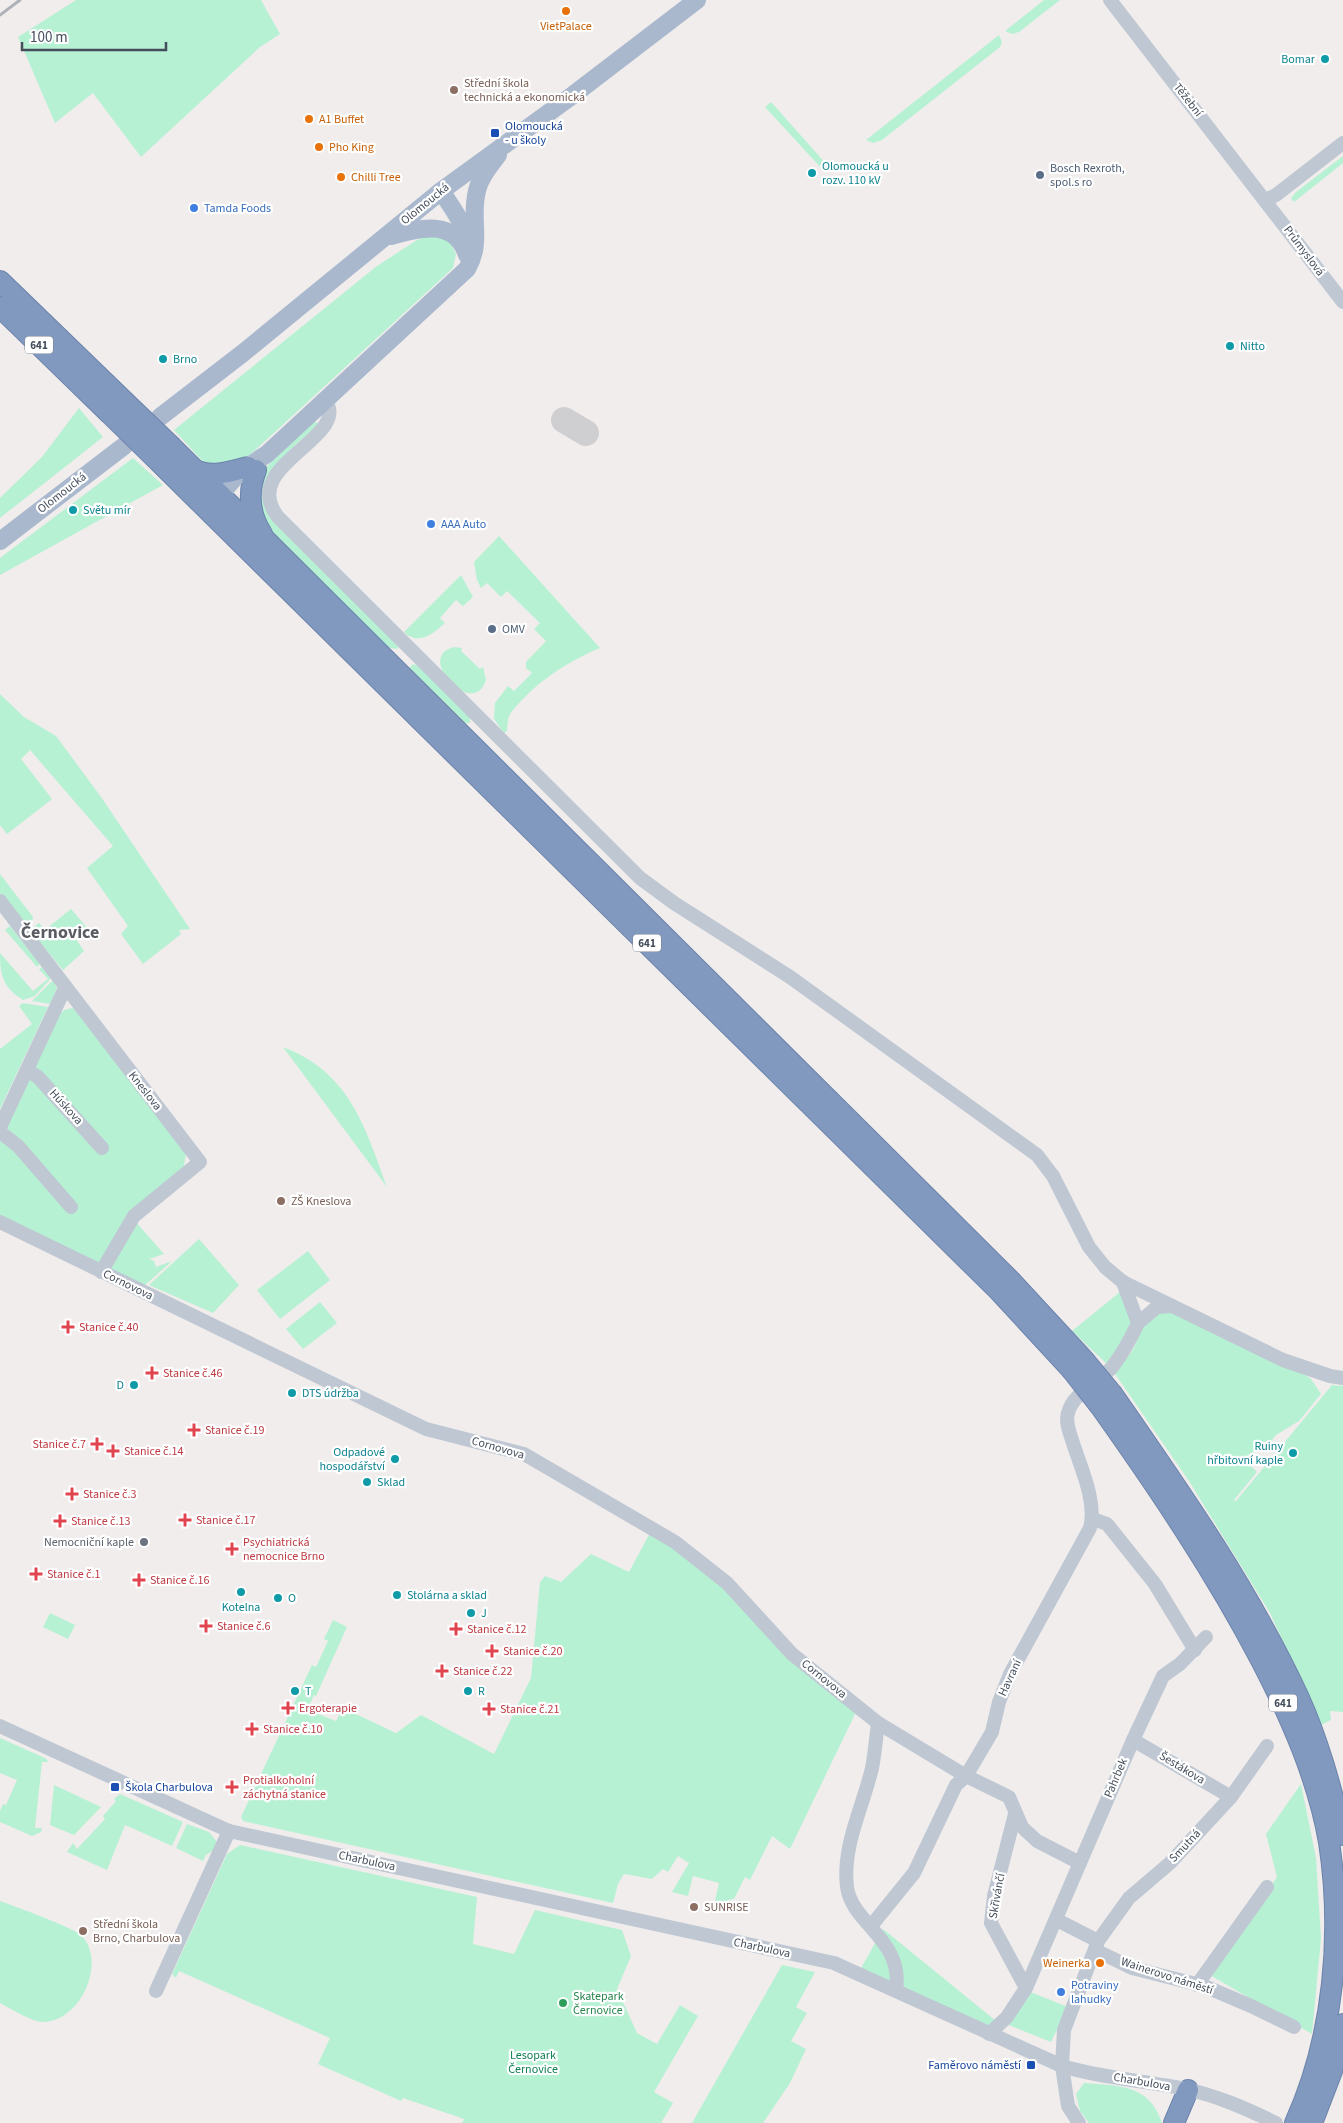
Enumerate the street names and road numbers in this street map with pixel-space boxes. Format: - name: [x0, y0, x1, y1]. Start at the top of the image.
- street label: Těžební: [1169, 80, 1207, 121]
- street label: Olomoucká: [397, 179, 453, 229]
- street label: Průmyslová: [1279, 222, 1329, 280]
- road number: 641: [25, 336, 53, 354]
- street label: Olomoucká: [34, 468, 90, 518]
- road number: 641: [633, 934, 661, 951]
- street label: Kneslova: [124, 1068, 166, 1114]
- street label: Húskova: [45, 1085, 87, 1129]
- street label: Cornovova: [100, 1266, 156, 1304]
- street label: Cornovova: [470, 1432, 526, 1464]
- street label: Cornovova: [798, 1655, 850, 1703]
- street label: Havraní: [994, 1656, 1026, 1699]
- road number: 641: [1269, 1695, 1297, 1712]
- street label: Šestákova: [1156, 1748, 1208, 1788]
- street label: Pahrbek: [1100, 1756, 1132, 1800]
- street label: Smutná: [1165, 1826, 1205, 1866]
- street label: Charbulova: [337, 1847, 397, 1875]
- street label: Skřivánčí: [985, 1871, 1010, 1920]
- street label: Charbulova: [732, 1934, 792, 1962]
- street label: Wainerovo náměstí: [1119, 1953, 1216, 1999]
- street label: Charbulova: [1112, 2069, 1172, 2095]

